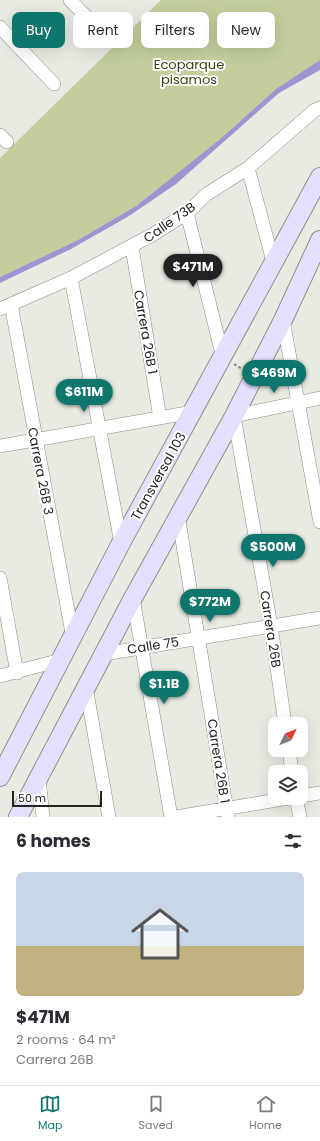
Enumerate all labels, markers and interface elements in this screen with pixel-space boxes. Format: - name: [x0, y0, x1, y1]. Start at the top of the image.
- chip: Buy: [12, 12, 65, 48]
- chip: Rent: [73, 12, 133, 48]
- chip: Filters: [141, 12, 209, 48]
- chip: New: [217, 12, 275, 48]
- park label: Ecoparque pisamos: [154, 55, 224, 89]
- street label: Calle 73B: [139, 198, 199, 247]
- pin: $471M: [165, 254, 221, 288]
- text: $471M: [172, 257, 214, 276]
- street label: Carrera 26B 1: [129, 289, 162, 376]
- pin: $469M: [246, 360, 302, 394]
- text: $469M: [251, 363, 297, 382]
- pin: $611M: [56, 379, 112, 413]
- text: $611M: [65, 382, 103, 401]
- street label: Carrera 26B 3: [23, 426, 58, 516]
- street label: Transversal 103: [126, 429, 191, 524]
- pin: $500M: [245, 534, 301, 568]
- text: $500M: [250, 537, 296, 556]
- pin: $772M: [182, 589, 238, 623]
- street label: Carrera 26B: [255, 589, 286, 669]
- text: $772M: [189, 592, 231, 611]
- street label: Calle 75: [126, 632, 180, 659]
- pin: $1.1B: [136, 671, 192, 705]
- text: $1.1B: [149, 674, 179, 693]
- north arrow: [268, 717, 308, 757]
- map controls: [268, 717, 308, 805]
- street label: Carrera 26B 1: [202, 718, 235, 805]
- button: layers: [268, 765, 308, 805]
- scale bar: [12, 789, 102, 808]
- text: 50 m: [18, 790, 46, 806]
- text: 6 homes: [16, 829, 91, 853]
- icon: filters: [282, 830, 304, 852]
- icon: home: [124, 898, 196, 970]
- text: $471M: [16, 1005, 70, 1029]
- text: 2 rooms · 64 m²: [16, 1030, 116, 1049]
- text: Carrera 26B: [16, 1050, 93, 1069]
- tab: Map: [38, 1093, 62, 1134]
- tab: Saved: [139, 1093, 173, 1134]
- tab: Home: [249, 1093, 282, 1134]

